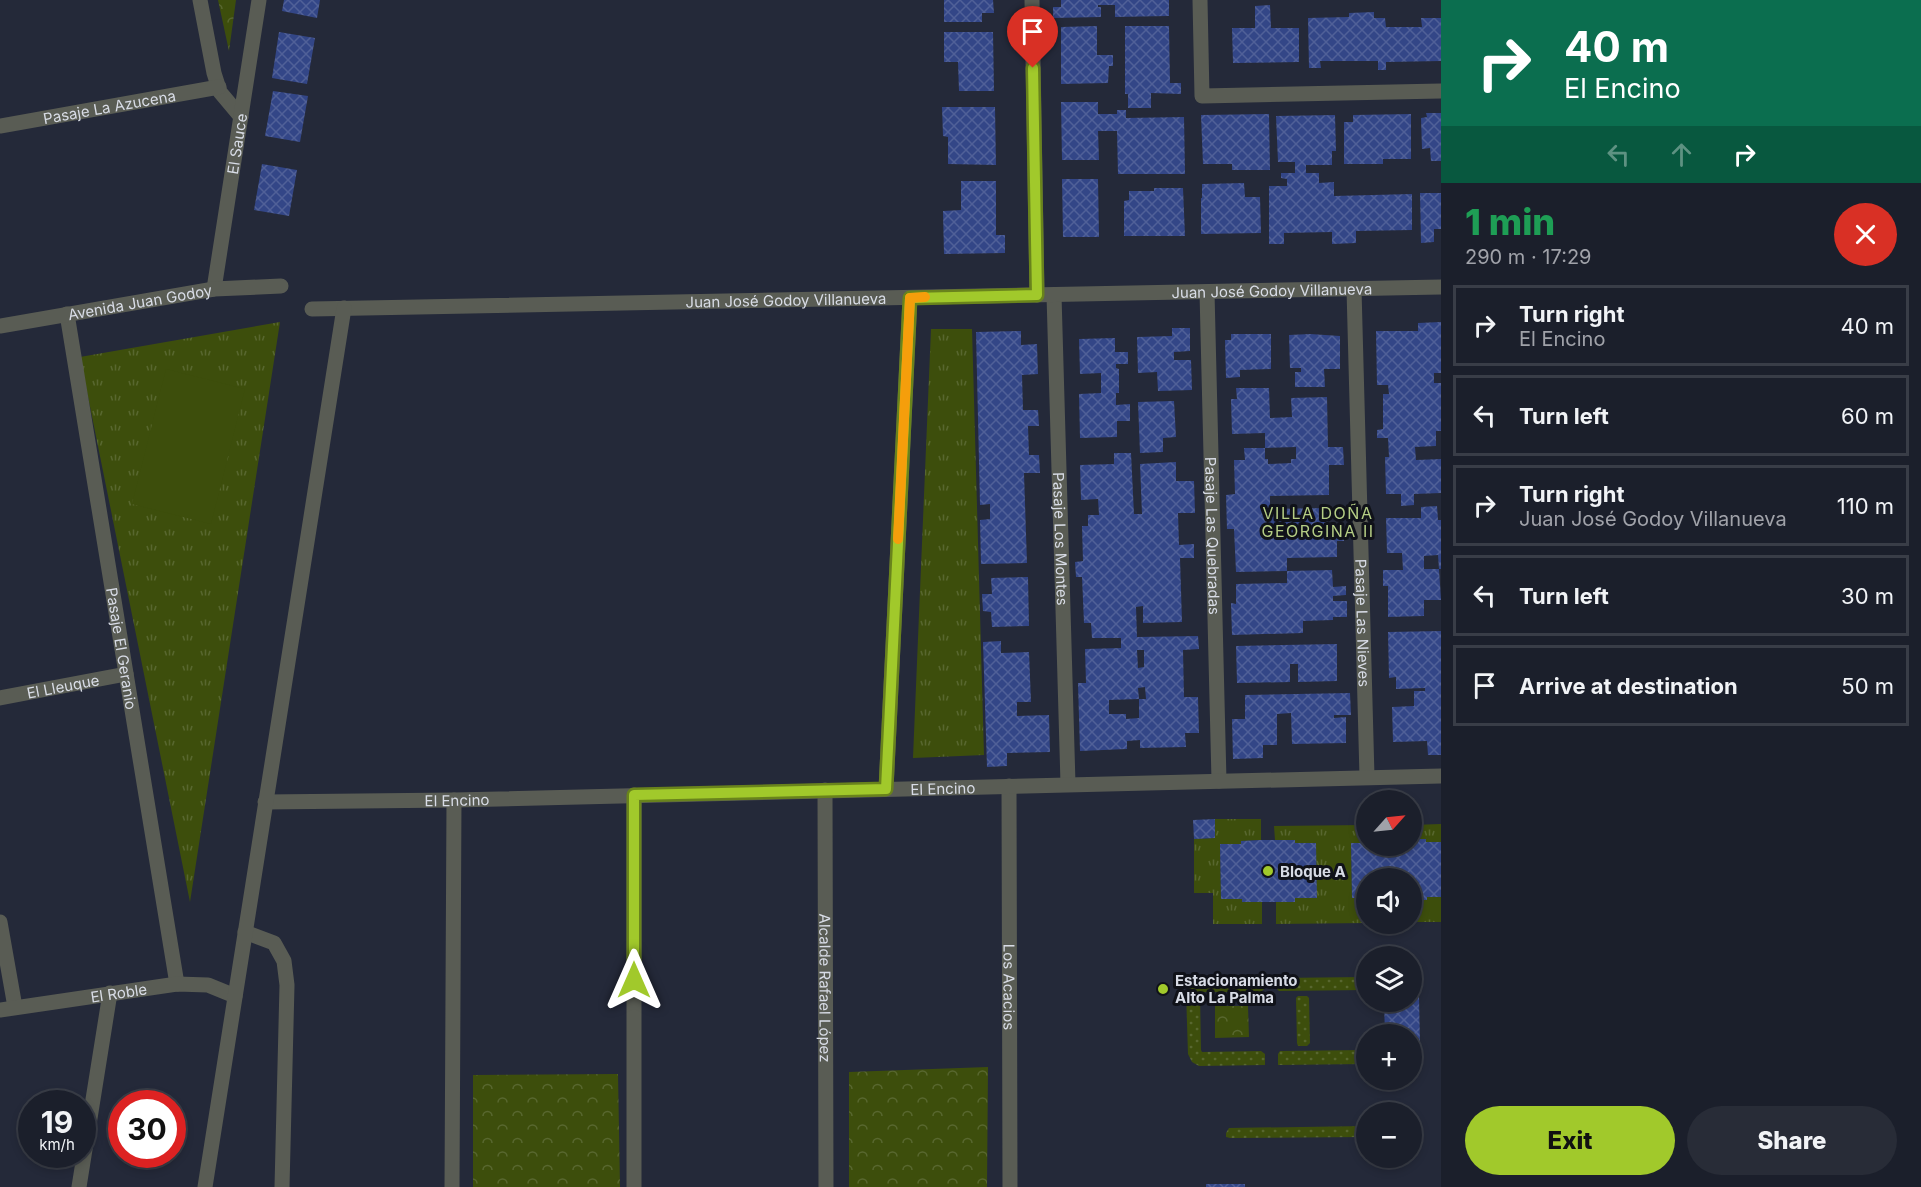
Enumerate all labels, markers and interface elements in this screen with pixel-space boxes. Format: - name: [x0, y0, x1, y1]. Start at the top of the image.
- pin: [1007, 6, 1058, 68]
- icon: arrive: [1016, 15, 1049, 48]
- text: 40 m: [1564, 21, 1669, 72]
- icon: right: [1465, 24, 1543, 102]
- text: El Encino: [1564, 72, 1681, 105]
- street label: Pasaje La Azucena: [41, 85, 177, 128]
- street label: El Sauce: [223, 112, 251, 175]
- icon: left: [1602, 138, 1635, 171]
- icon: ahead: [1665, 138, 1698, 171]
- icon: right: [1728, 138, 1761, 171]
- text: 1 min: [1465, 200, 1555, 244]
- button: close: [1834, 203, 1897, 266]
- text: 290 m · 17:29: [1465, 245, 1592, 269]
- street label: Juan José Godoy Villanueva: [1171, 279, 1372, 302]
- street label: Avenida Juan Godoy: [66, 280, 214, 324]
- street label: Juan José Godoy Villanueva: [685, 288, 887, 311]
- text: Turn right: [1519, 301, 1625, 327]
- icon: right: [1468, 309, 1501, 342]
- text: 40 m: [1840, 313, 1894, 339]
- text: El Encino: [1519, 327, 1605, 351]
- icon: left: [1468, 399, 1501, 432]
- text: Turn left: [1519, 403, 1609, 429]
- text: 60 m: [1841, 403, 1894, 429]
- street label: Pasaje Las Quebradas: [1202, 457, 1224, 615]
- street label: Pasaje Los Montes: [1050, 472, 1072, 606]
- text: Turn right: [1519, 481, 1625, 507]
- icon: right: [1468, 489, 1501, 522]
- text: 110 m: [1837, 493, 1894, 519]
- district label: VILLA DOÑA GEORGINA II: [1261, 503, 1375, 541]
- text: Juan José Godoy Villanueva: [1519, 507, 1787, 531]
- street label: Pasaje Las Nieves: [1352, 559, 1374, 687]
- icon: left: [1468, 579, 1501, 612]
- text: Turn left: [1519, 583, 1609, 609]
- text: 30 m: [1841, 583, 1894, 609]
- street label: Pasaje El Geranio: [103, 586, 141, 711]
- icon: arrive: [1468, 669, 1501, 702]
- street label: El Lleuque: [25, 670, 101, 702]
- text: Arrive at destination: [1519, 673, 1738, 699]
- text: 50 m: [1841, 673, 1894, 699]
- street label: El Encino: [910, 778, 976, 798]
- street label: El Encino: [424, 790, 490, 810]
- north arrow: [1356, 790, 1422, 856]
- map controls: [1356, 790, 1422, 1168]
- place label: Bloque A: [1280, 862, 1346, 881]
- marker: Bloque A: [1261, 864, 1275, 878]
- button: sound: [1356, 868, 1422, 934]
- street label: Alcalde Rafael López: [816, 914, 835, 1062]
- street label: Los Acacios: [1000, 944, 1019, 1030]
- button: layers: [1356, 946, 1422, 1012]
- position arrow: [602, 948, 666, 1012]
- place label: Estacionamiento Alto La Palma: [1175, 971, 1298, 1007]
- street label: El Roble: [89, 979, 148, 1006]
- marker: Estacionamiento Alto La Palma: [1156, 982, 1170, 996]
- button: +: [1356, 1024, 1422, 1090]
- speed limit sign: 30: [108, 1090, 186, 1168]
- button: −: [1356, 1102, 1422, 1168]
- text: 19: [41, 1104, 73, 1140]
- button: Exit: [1465, 1106, 1675, 1175]
- button: Share: [1687, 1106, 1897, 1175]
- text: km/h: [39, 1135, 75, 1154]

